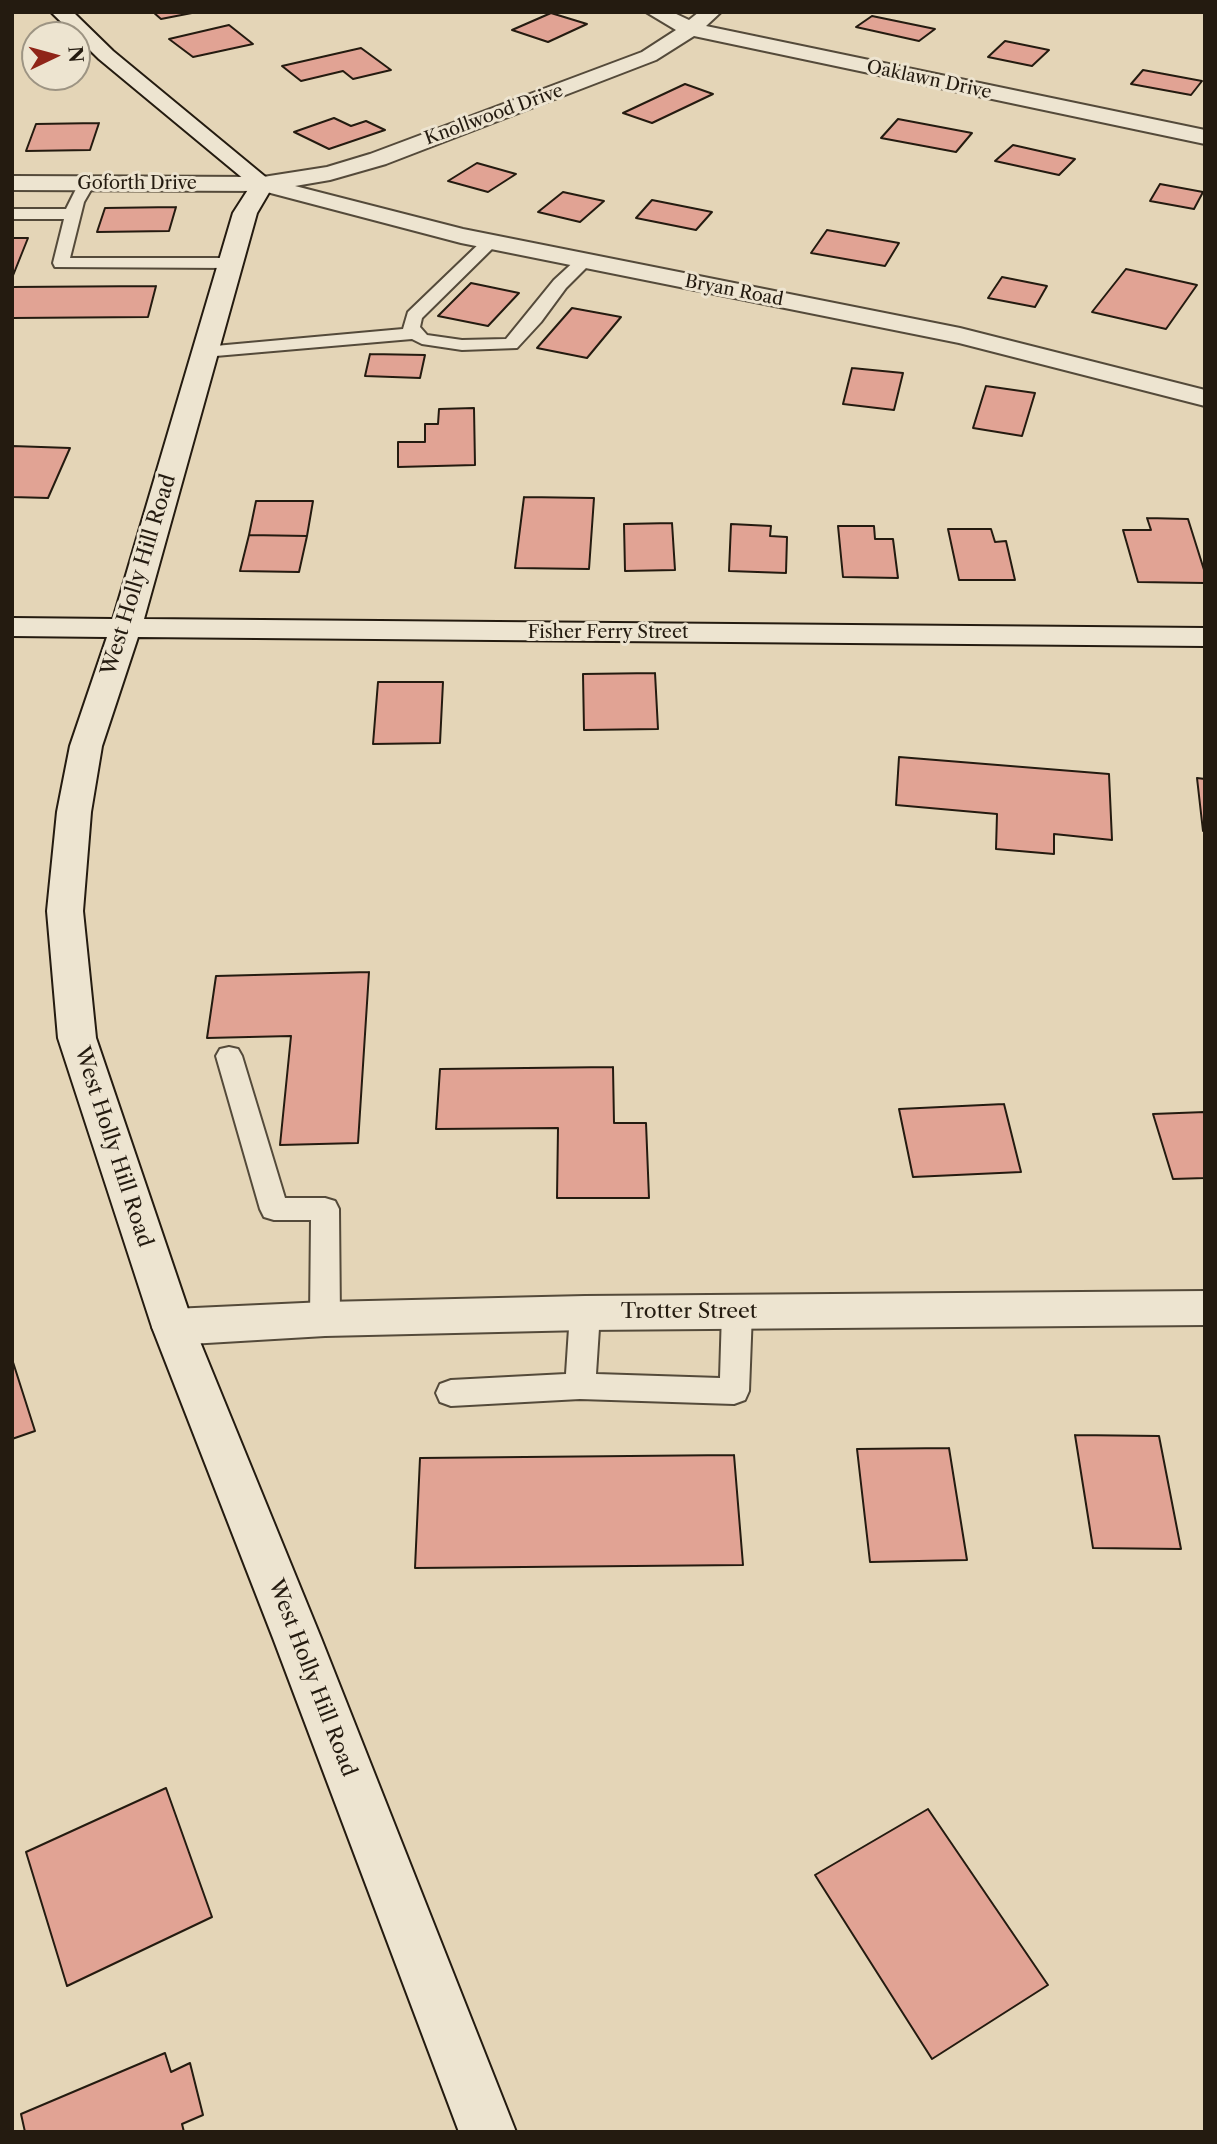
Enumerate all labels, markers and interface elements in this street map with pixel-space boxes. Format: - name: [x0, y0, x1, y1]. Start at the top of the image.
- north arrow: [21, 21, 91, 91]
- text: N: [63, 45, 88, 64]
- street label: Oaklawn Drive: [865, 56, 993, 104]
- street label: Knollwood Drive: [422, 80, 566, 150]
- street label: Goforth Drive: [77, 173, 197, 195]
- street label: Bryan Road: [683, 271, 785, 311]
- street label: West Holly Hill Road: [96, 471, 182, 679]
- street label: Fisher Ferry Street: [528, 622, 688, 644]
- street label: West Holly Hill Road: [69, 1044, 157, 1250]
- street label: Trotter Street: [621, 1299, 757, 1325]
- street label: West Holly Hill Road: [263, 1576, 361, 1780]

